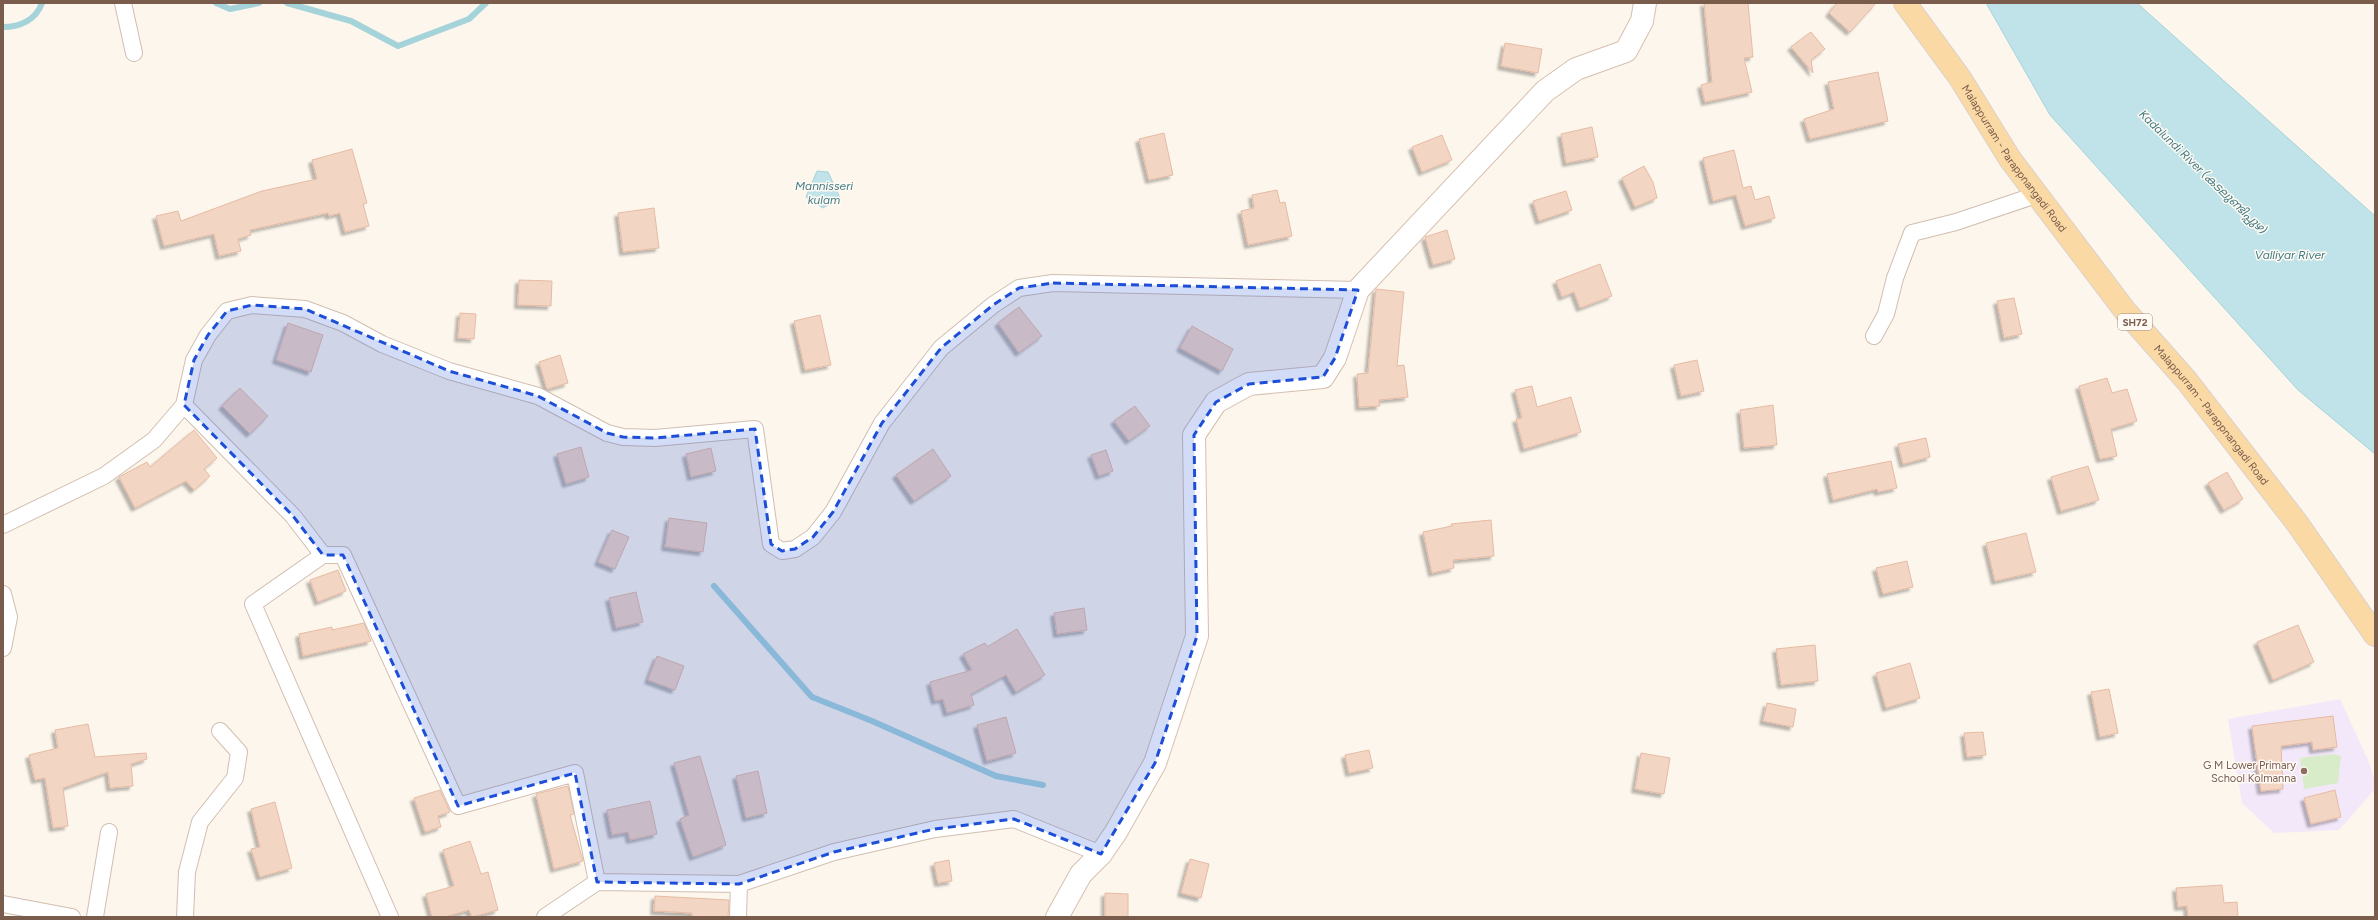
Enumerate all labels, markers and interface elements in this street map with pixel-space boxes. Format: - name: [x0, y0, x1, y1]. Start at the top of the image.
- street label: Malappurram - Parappnangadi Road: [1959, 83, 2069, 235]
- water label: Kadalundi River (കടലുണ്ടിപ്പുഴ): [2135, 107, 2270, 238]
- water label: Mannisseri kulam: [795, 179, 853, 207]
- water label: Valliyar River: [2255, 248, 2326, 262]
- road number: SH72: [2118, 314, 2152, 330]
- street label: Malappurram - Parappnangadi Road: [2151, 342, 2271, 488]
- place label: G M Lower Primary School Kolmanna: [2203, 759, 2296, 785]
- marker: G M Lower Primary School Kolmanna: [2299, 766, 2309, 776]

